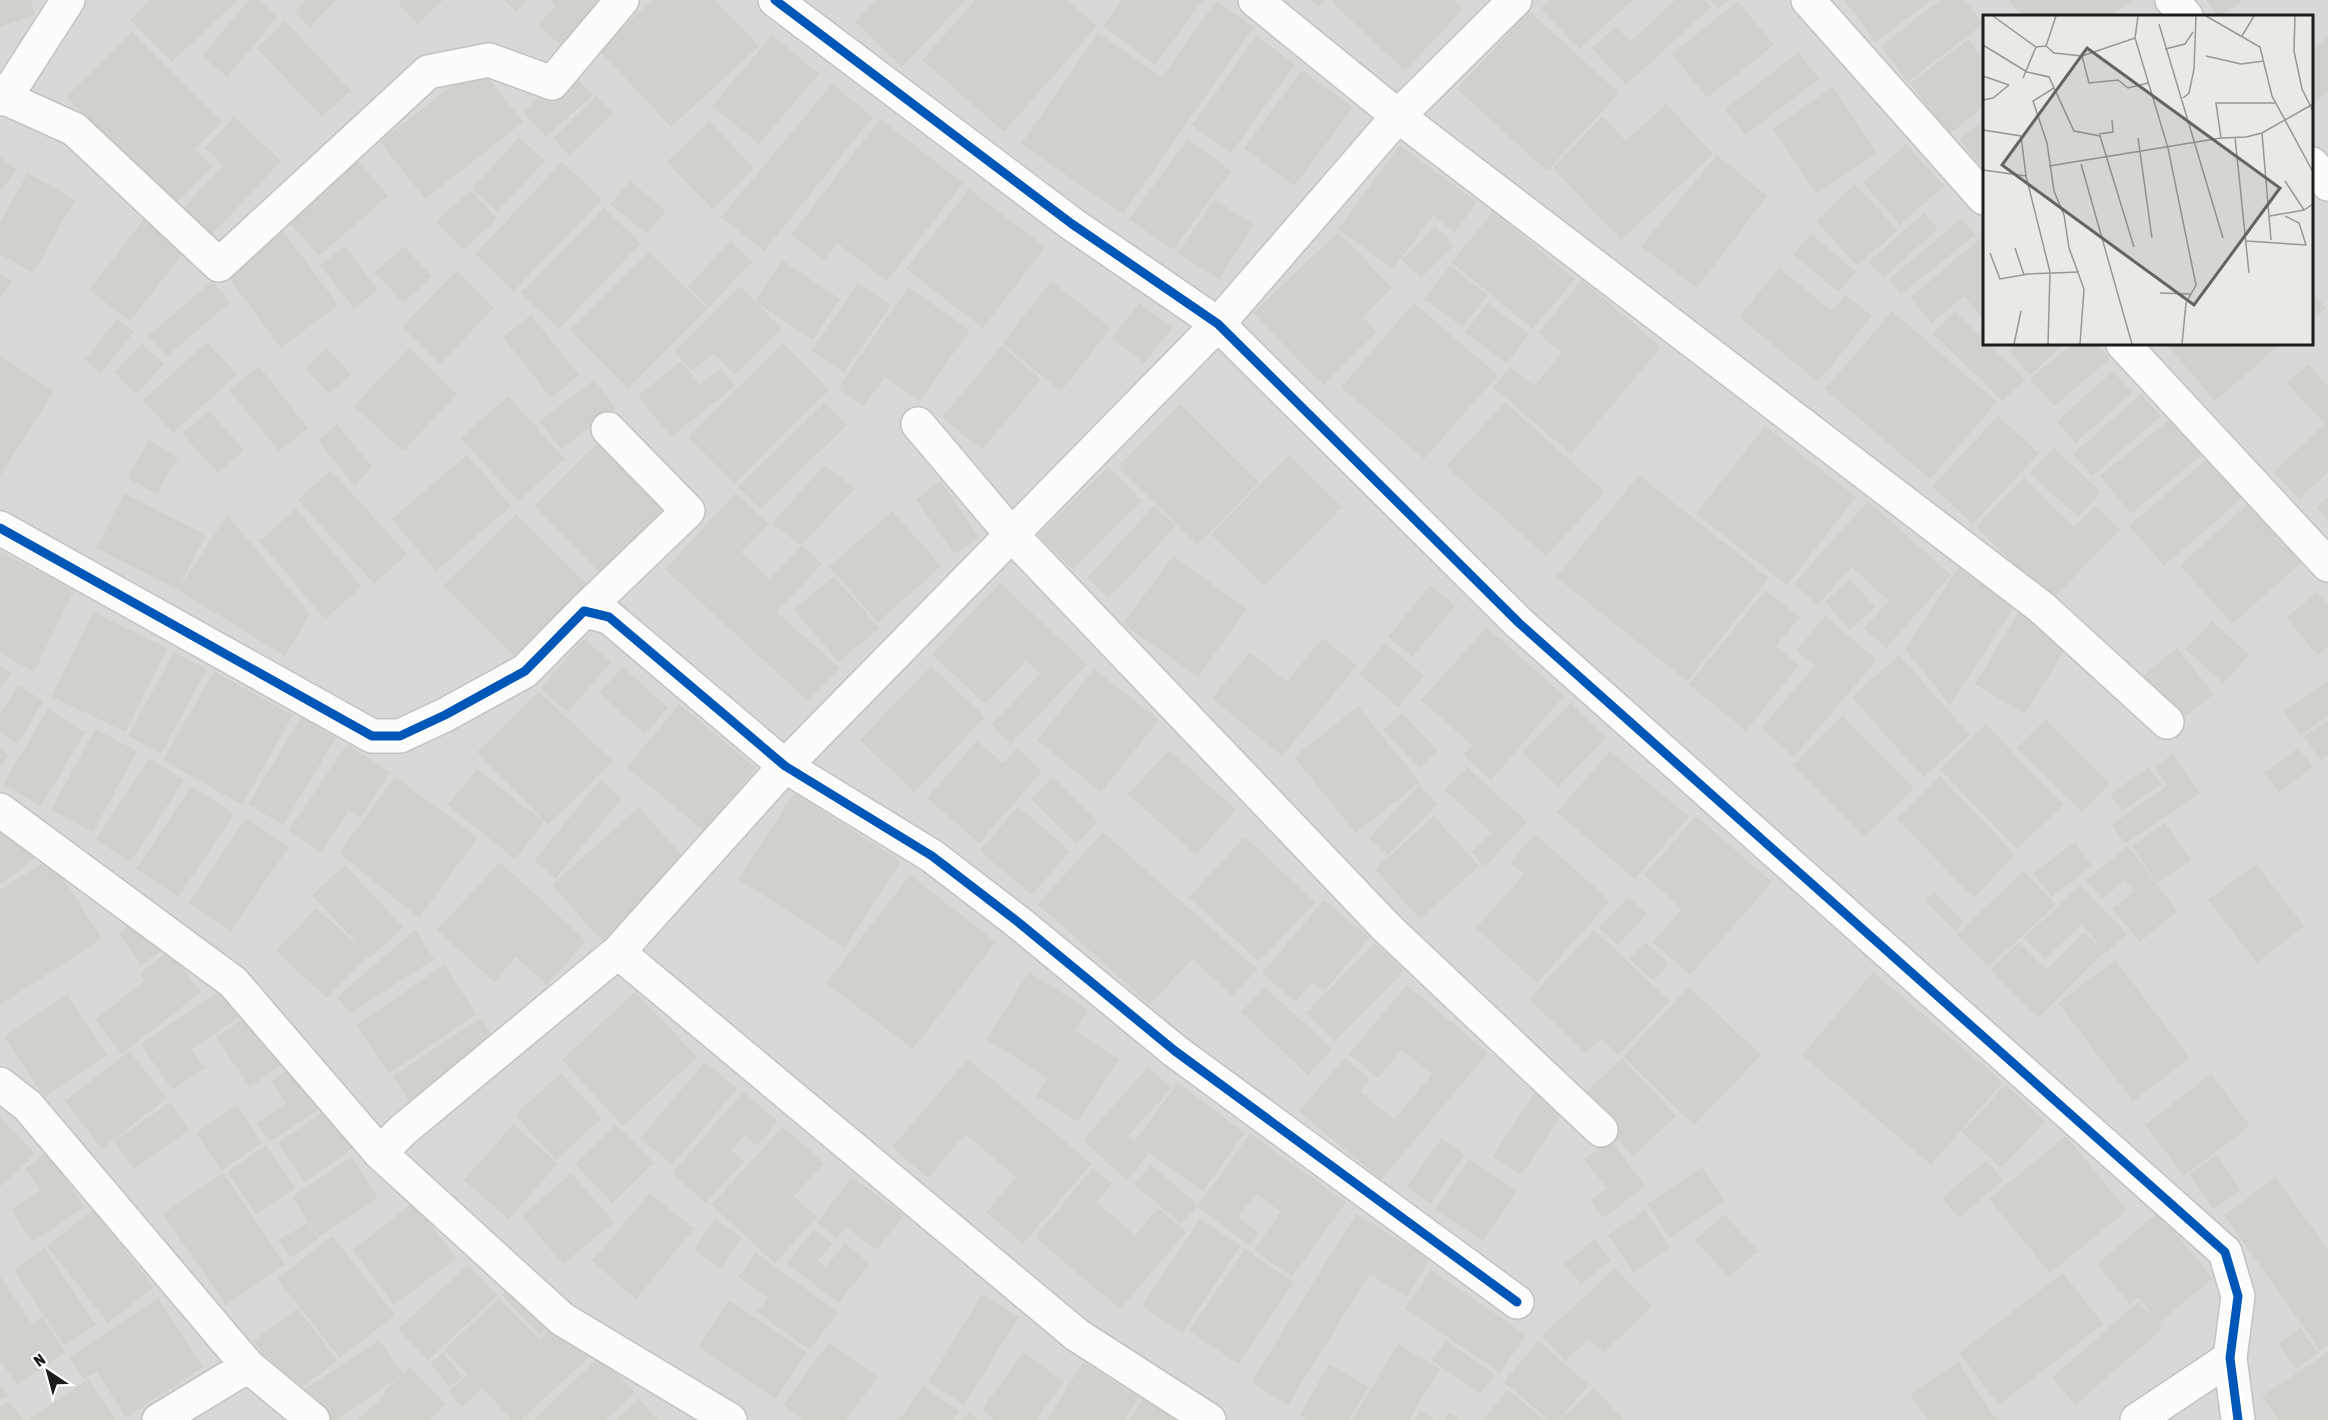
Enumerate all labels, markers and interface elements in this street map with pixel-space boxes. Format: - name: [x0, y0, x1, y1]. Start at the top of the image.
- inset map: [1983, 15, 2313, 345]
- north arrow: [18, 1342, 78, 1402]
- text: N: [30, 1350, 48, 1370]

